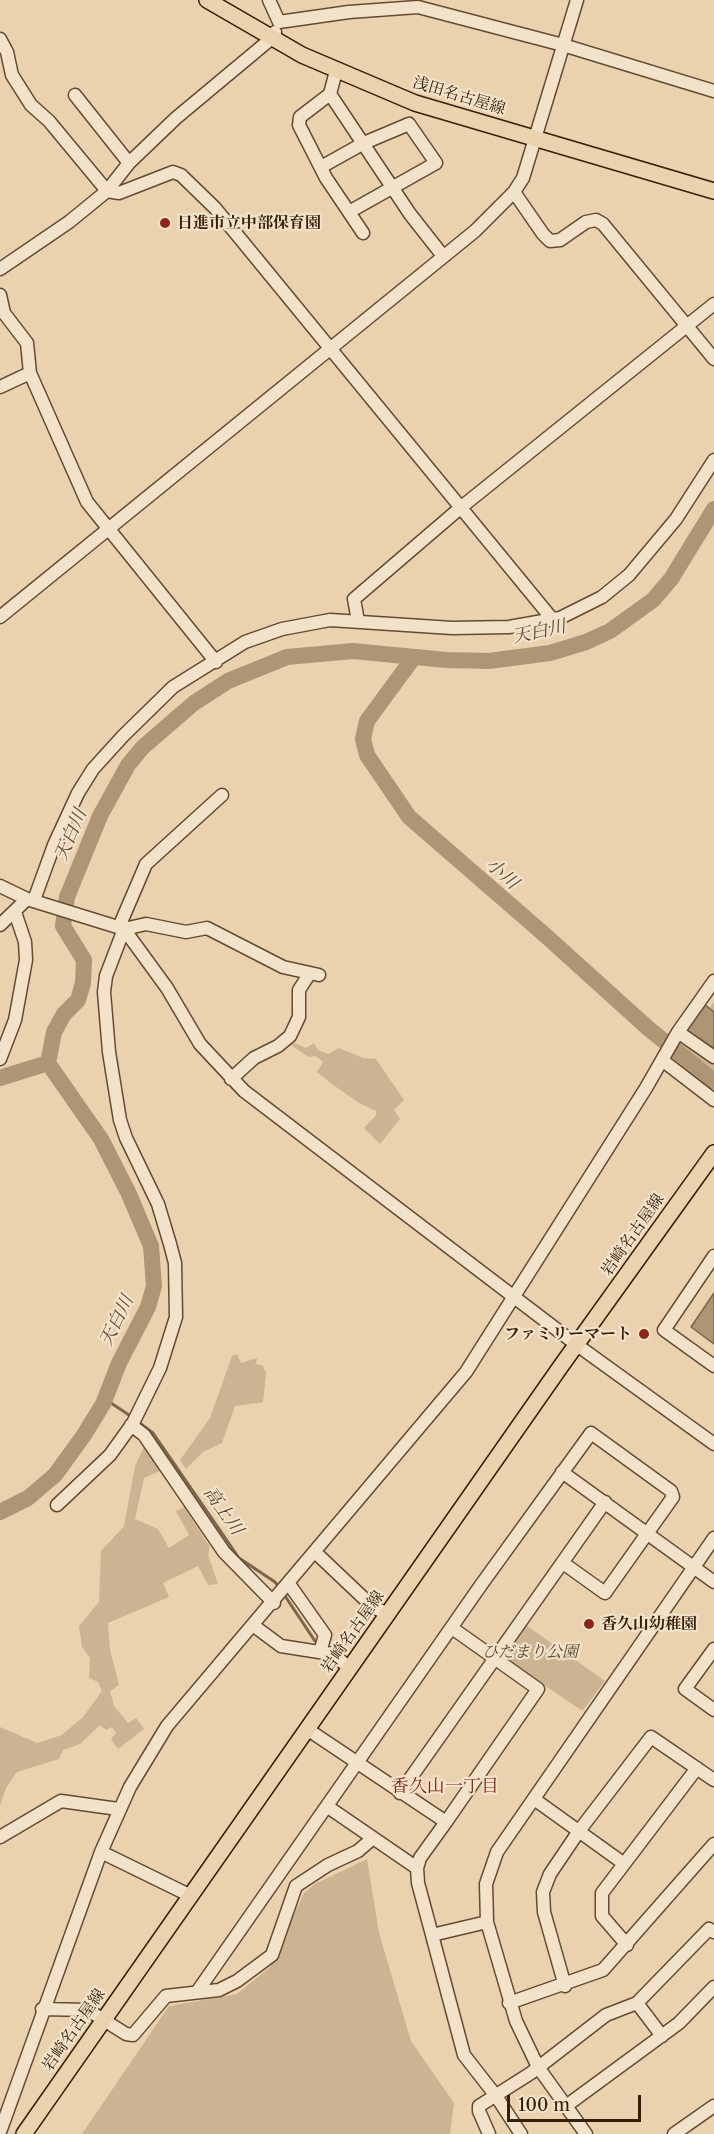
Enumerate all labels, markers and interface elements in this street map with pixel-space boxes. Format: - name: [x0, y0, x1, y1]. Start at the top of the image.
- street label: 浅田名古屋線: [410, 73, 508, 119]
- place label: 日進市立中部保育園: [177, 213, 321, 233]
- marker: 日進市立中部保育園: [158, 216, 172, 230]
- water label: 天白川: [510, 616, 568, 648]
- water label: 天白川: [51, 806, 91, 864]
- water label: 小川: [481, 854, 523, 894]
- street label: 岩崎名古屋線: [598, 1190, 668, 1280]
- water label: 天白川: [95, 1292, 139, 1350]
- place label: ファミリーマート: [504, 1324, 632, 1344]
- marker: ファミリーマート: [637, 1327, 651, 1341]
- water label: 高上川: [199, 1483, 247, 1539]
- street label: 岩崎名古屋線: [318, 1587, 388, 1677]
- place label: 香久山幼稚園: [601, 1614, 697, 1634]
- marker: 香久山幼稚園: [582, 1617, 596, 1631]
- park label: ひだまり公園: [482, 1642, 578, 1662]
- district label: 香久山一丁目: [391, 1776, 499, 1798]
- street label: 岩崎名古屋線: [39, 1985, 109, 2075]
- scale bar: [510, 2083, 644, 2121]
- text: 100 m: [518, 2094, 570, 2116]

